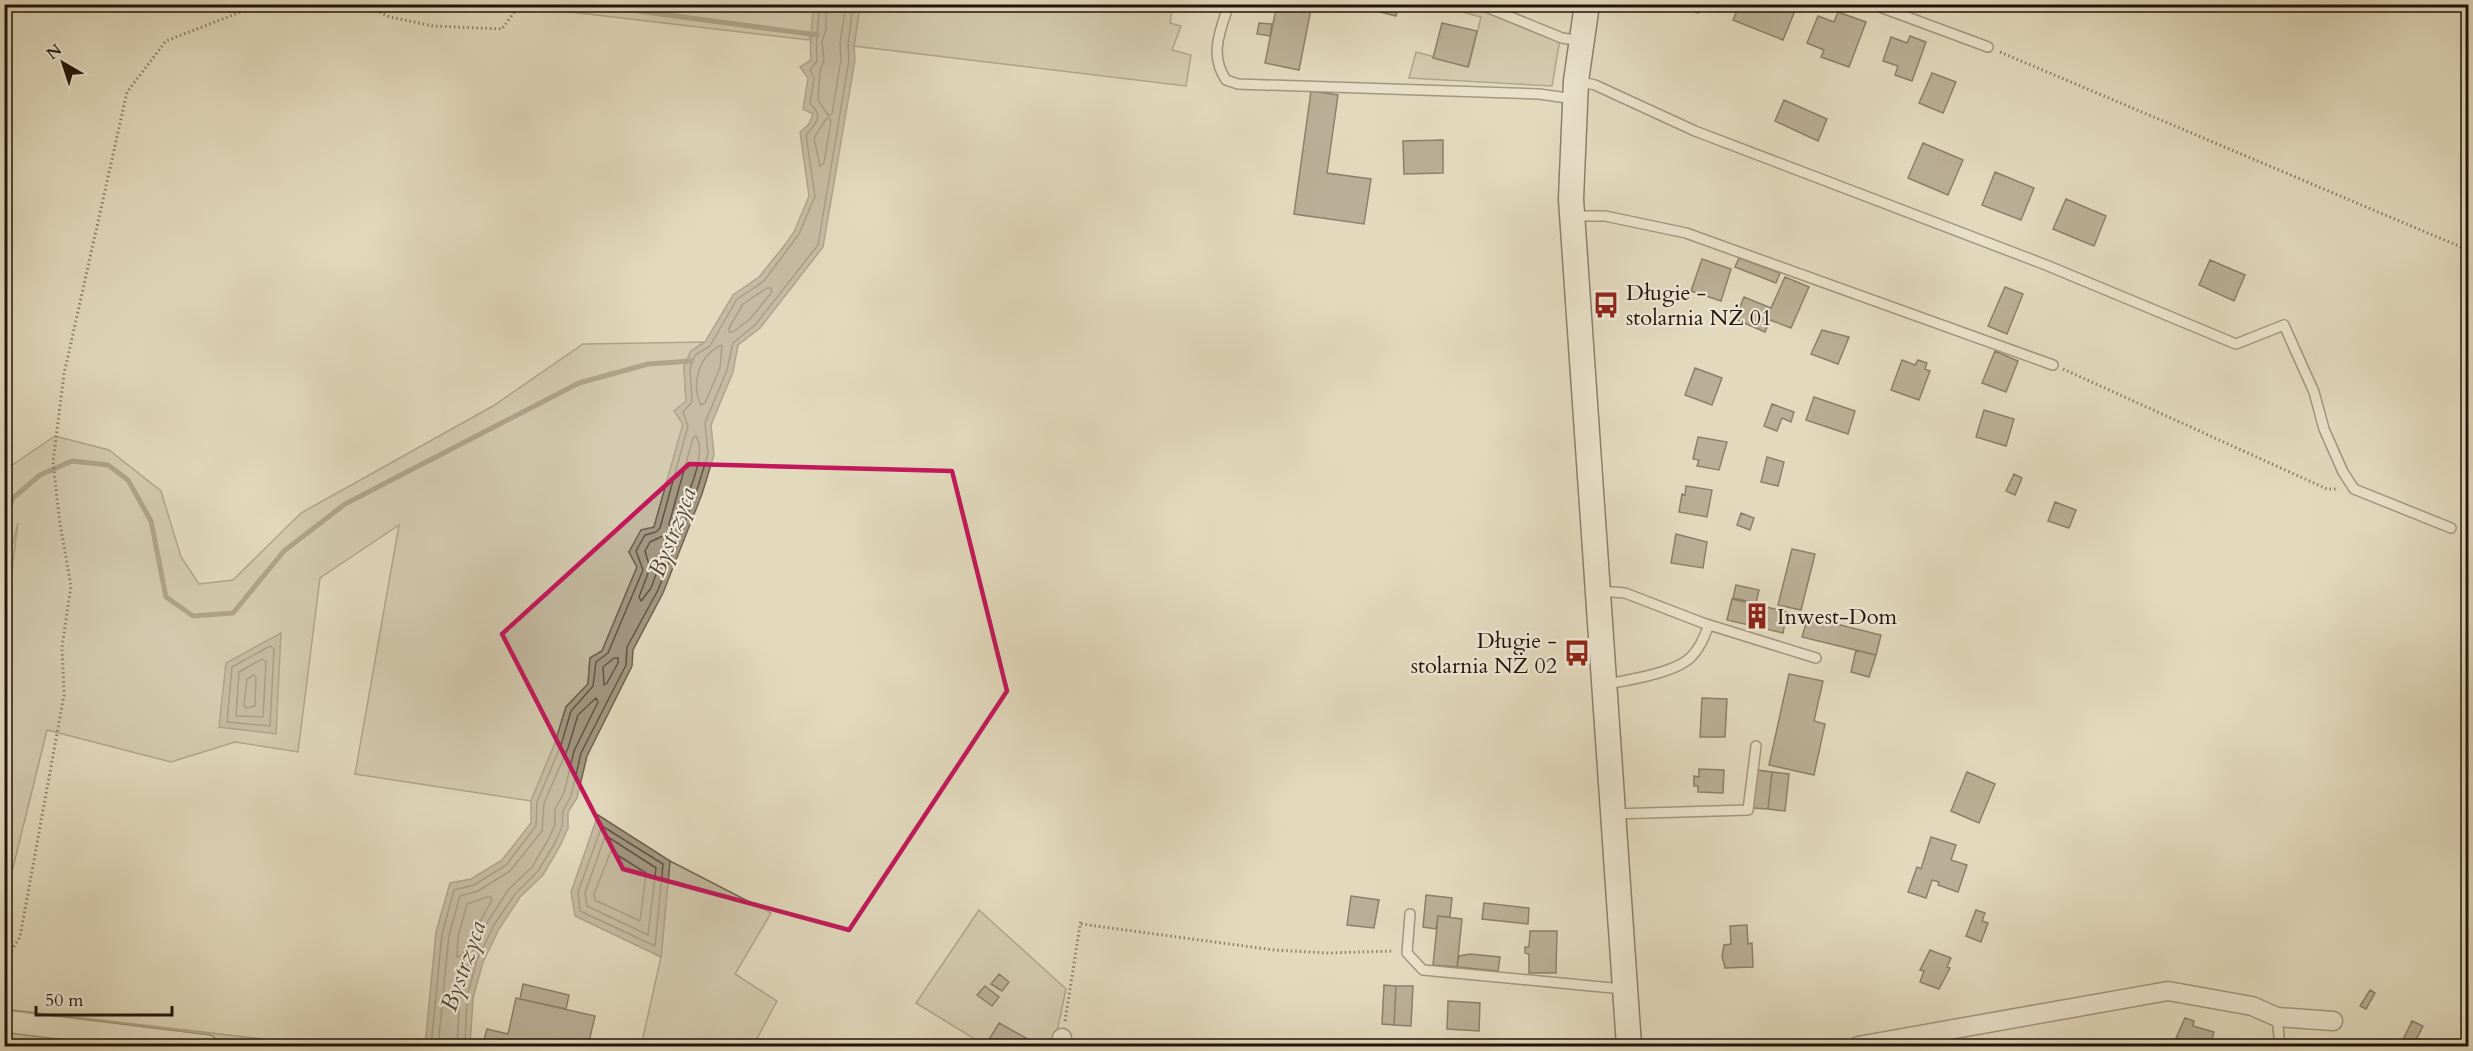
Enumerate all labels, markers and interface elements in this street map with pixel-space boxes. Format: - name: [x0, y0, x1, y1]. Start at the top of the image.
- north arrow: [33, 33, 93, 93]
- text: N: [42, 39, 67, 65]
- place label: Długie - stolarnia NŻ 01: [1626, 278, 1772, 333]
- bus stop icon: Długie - stolarnia NŻ 01: [1591, 290, 1621, 320]
- water label: Bystrzyca: [640, 482, 705, 582]
- building icon: Inwest-Dom: [1742, 601, 1772, 631]
- place label: Inwest-Dom: [1777, 602, 1898, 632]
- place label: Długie - stolarnia NŻ 02: [1411, 626, 1557, 681]
- bus stop icon: Długie - stolarnia NŻ 02: [1562, 638, 1592, 668]
- water label: Bystrzyca: [433, 916, 494, 1016]
- scale bar: [36, 979, 172, 1017]
- text: 50 m: [45, 988, 84, 1013]

